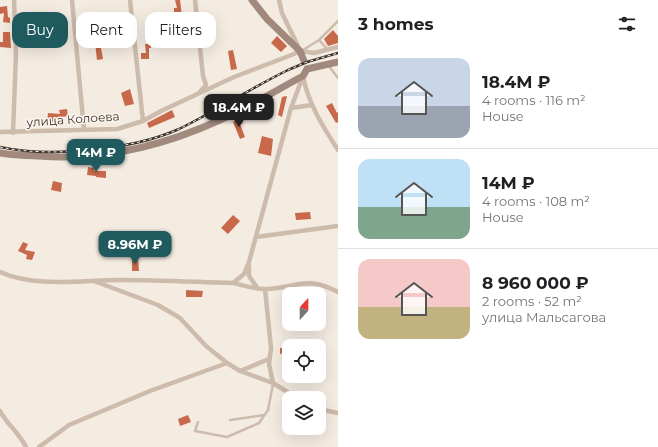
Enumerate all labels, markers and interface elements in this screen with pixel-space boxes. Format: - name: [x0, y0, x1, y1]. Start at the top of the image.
- chip: Buy: [12, 12, 68, 48]
- chip: Rent: [76, 12, 137, 48]
- chip: Filters: [145, 12, 216, 48]
- icon: filters: [616, 13, 638, 35]
- text: 3 homes: [358, 14, 433, 34]
- text: 18.4M ₽: [482, 72, 550, 92]
- icon: home: [390, 74, 438, 122]
- text: 4 rooms · 116 m²: [482, 92, 586, 108]
- pin: 18.4M ₽: [202, 94, 276, 128]
- text: 18.4M ₽: [213, 99, 265, 115]
- street label: улица Колоева: [25, 108, 120, 130]
- text: House: [482, 108, 524, 124]
- pin: 14M ₽: [68, 139, 124, 173]
- text: 14M ₽: [76, 144, 116, 160]
- text: 14M ₽: [482, 173, 535, 193]
- icon: home: [390, 175, 438, 223]
- text: 4 rooms · 108 m²: [482, 193, 590, 209]
- text: House: [482, 209, 524, 225]
- pin: 8.96M ₽: [98, 231, 172, 265]
- text: 8.96M ₽: [108, 236, 162, 252]
- text: 8 960 000 ₽: [482, 273, 589, 293]
- icon: home: [390, 275, 438, 323]
- north arrow: [282, 287, 326, 331]
- map controls: [282, 287, 326, 435]
- text: 2 rooms · 52 m²: [482, 293, 582, 309]
- text: улица Мальсагова: [482, 309, 606, 325]
- button: locate: [282, 339, 326, 383]
- button: layers: [282, 391, 326, 435]

